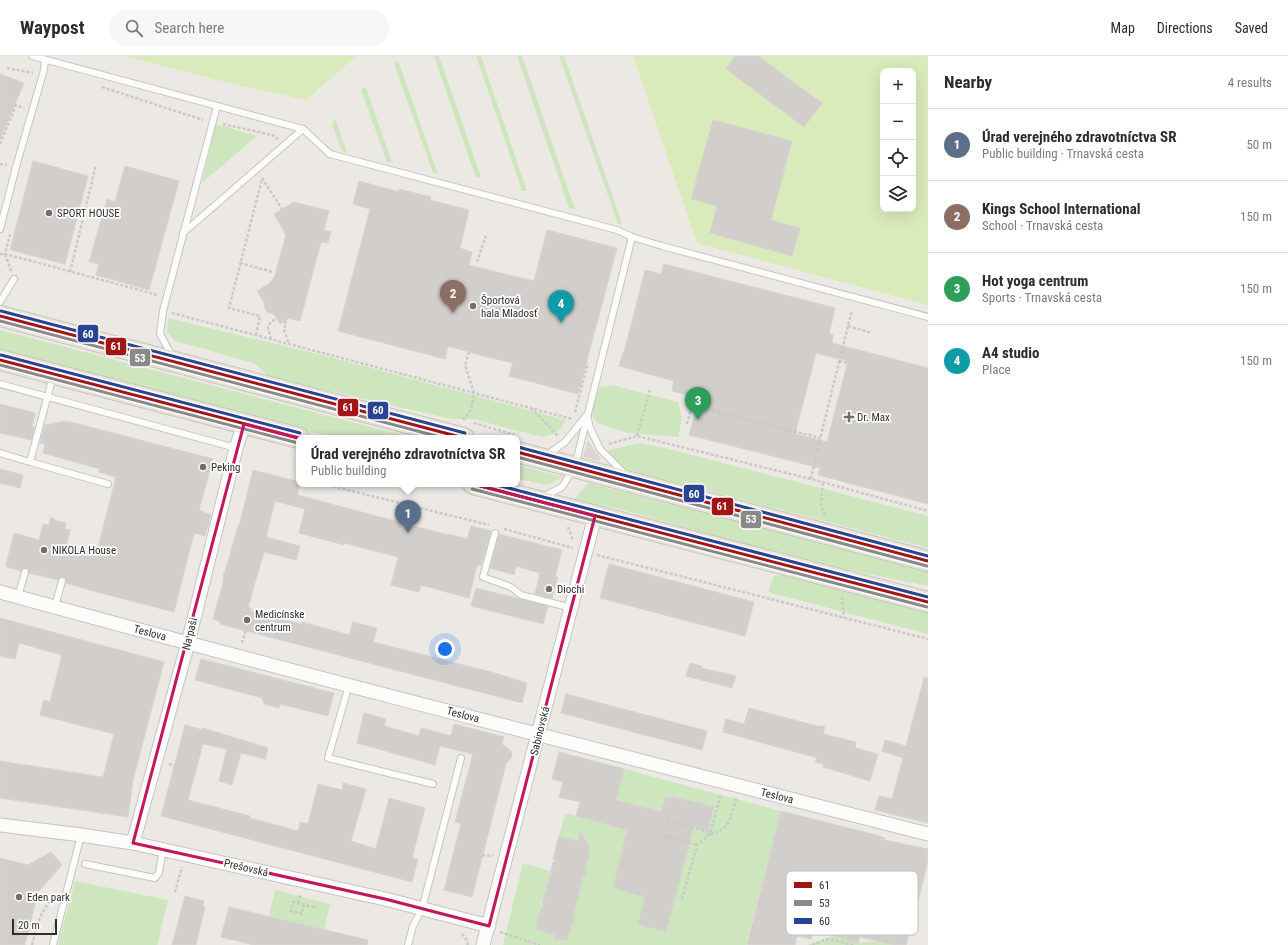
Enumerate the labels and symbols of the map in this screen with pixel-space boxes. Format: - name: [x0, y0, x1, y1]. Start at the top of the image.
- place label: SPORT HOUSE: [57, 207, 120, 220]
- marker: SPORT HOUSE: [44, 208, 54, 218]
- pin: 2: [440, 280, 466, 313]
- pin: 4: [548, 290, 574, 323]
- place label: Športová hala Mladosť: [481, 294, 538, 320]
- marker: Športová hala Mladosť: [468, 301, 478, 311]
- line badge: 60: [77, 324, 99, 343]
- text: 60: [82, 328, 94, 341]
- line badge: 61: [105, 337, 127, 356]
- text: 61: [110, 340, 122, 353]
- line badge: 53: [129, 348, 151, 367]
- text: 53: [134, 352, 146, 365]
- pin: 3: [685, 387, 711, 420]
- line badge: 61: [337, 398, 359, 417]
- text: 61: [342, 401, 354, 414]
- line badge: 60: [367, 401, 389, 420]
- text: 60: [372, 404, 384, 417]
- place label: Dr. Max: [857, 411, 890, 424]
- marker: Dr. Max: [844, 412, 854, 422]
- place label: Peking: [211, 461, 240, 474]
- marker: Peking: [198, 462, 208, 472]
- line badge: 60: [683, 484, 705, 503]
- text: 60: [688, 488, 700, 501]
- line badge: 61: [711, 497, 734, 516]
- pin: 1: [395, 500, 421, 533]
- text: 61: [716, 500, 728, 513]
- line badge: 53: [740, 510, 762, 529]
- text: 53: [745, 513, 757, 526]
- place label: NIKOLA House: [52, 544, 116, 557]
- marker: NIKOLA House: [39, 545, 49, 555]
- place label: Diochi: [557, 583, 584, 596]
- marker: Diochi: [544, 584, 554, 594]
- place label: Medicínske centrum: [255, 608, 304, 634]
- marker: Medicínske centrum: [242, 615, 252, 625]
- street label: Na paši: [180, 616, 200, 652]
- street label: Teslova: [132, 622, 168, 644]
- your location: [435, 639, 455, 659]
- street label: Teslova: [445, 704, 481, 726]
- street label: Sabinovská: [528, 705, 552, 757]
- street label: Teslova: [759, 786, 795, 806]
- street label: Prešovská: [223, 857, 269, 879]
- legend: [786, 871, 918, 935]
- text: 61: [819, 879, 830, 892]
- place label: Eden park: [27, 891, 70, 904]
- marker: Eden park: [14, 892, 24, 902]
- text: 53: [819, 897, 830, 910]
- text: 60: [819, 915, 830, 928]
- scale bar: [12, 917, 57, 936]

